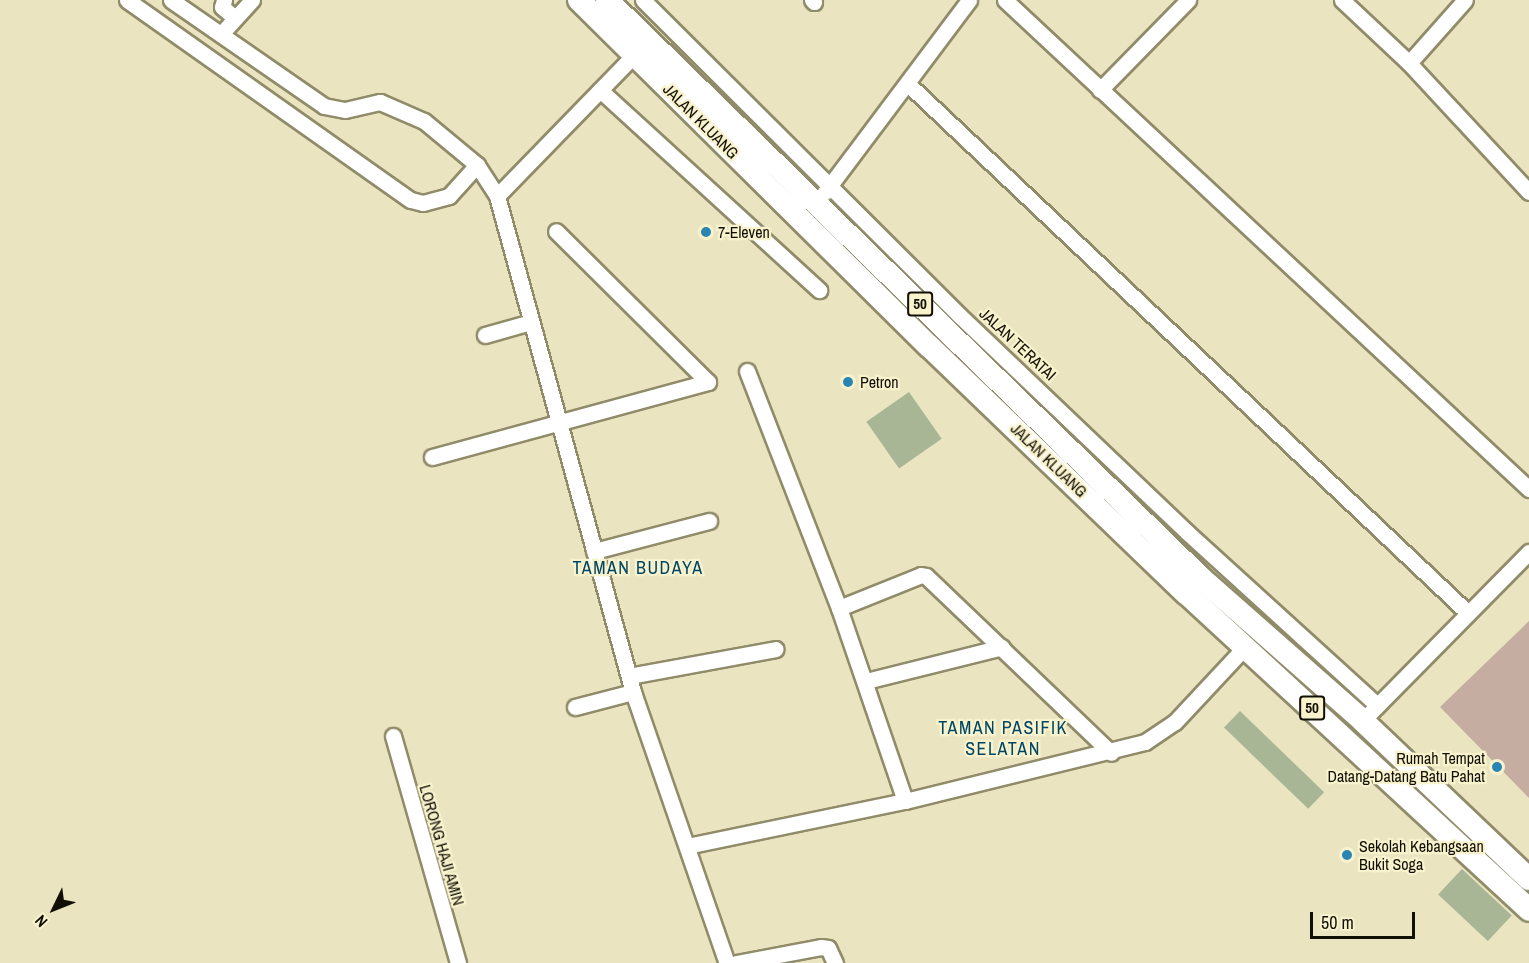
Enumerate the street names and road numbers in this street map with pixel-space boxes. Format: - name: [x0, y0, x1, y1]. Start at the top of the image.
- street label: JALAN KLUANG: [659, 79, 743, 163]
- road number: 50: [906, 292, 934, 316]
- street label: JALAN TERATAI: [976, 304, 1060, 384]
- street label: JALAN KLUANG: [1007, 419, 1091, 501]
- road number: 50: [1298, 696, 1326, 720]
- street label: LORONG HAJI AMIN: [415, 782, 469, 908]

